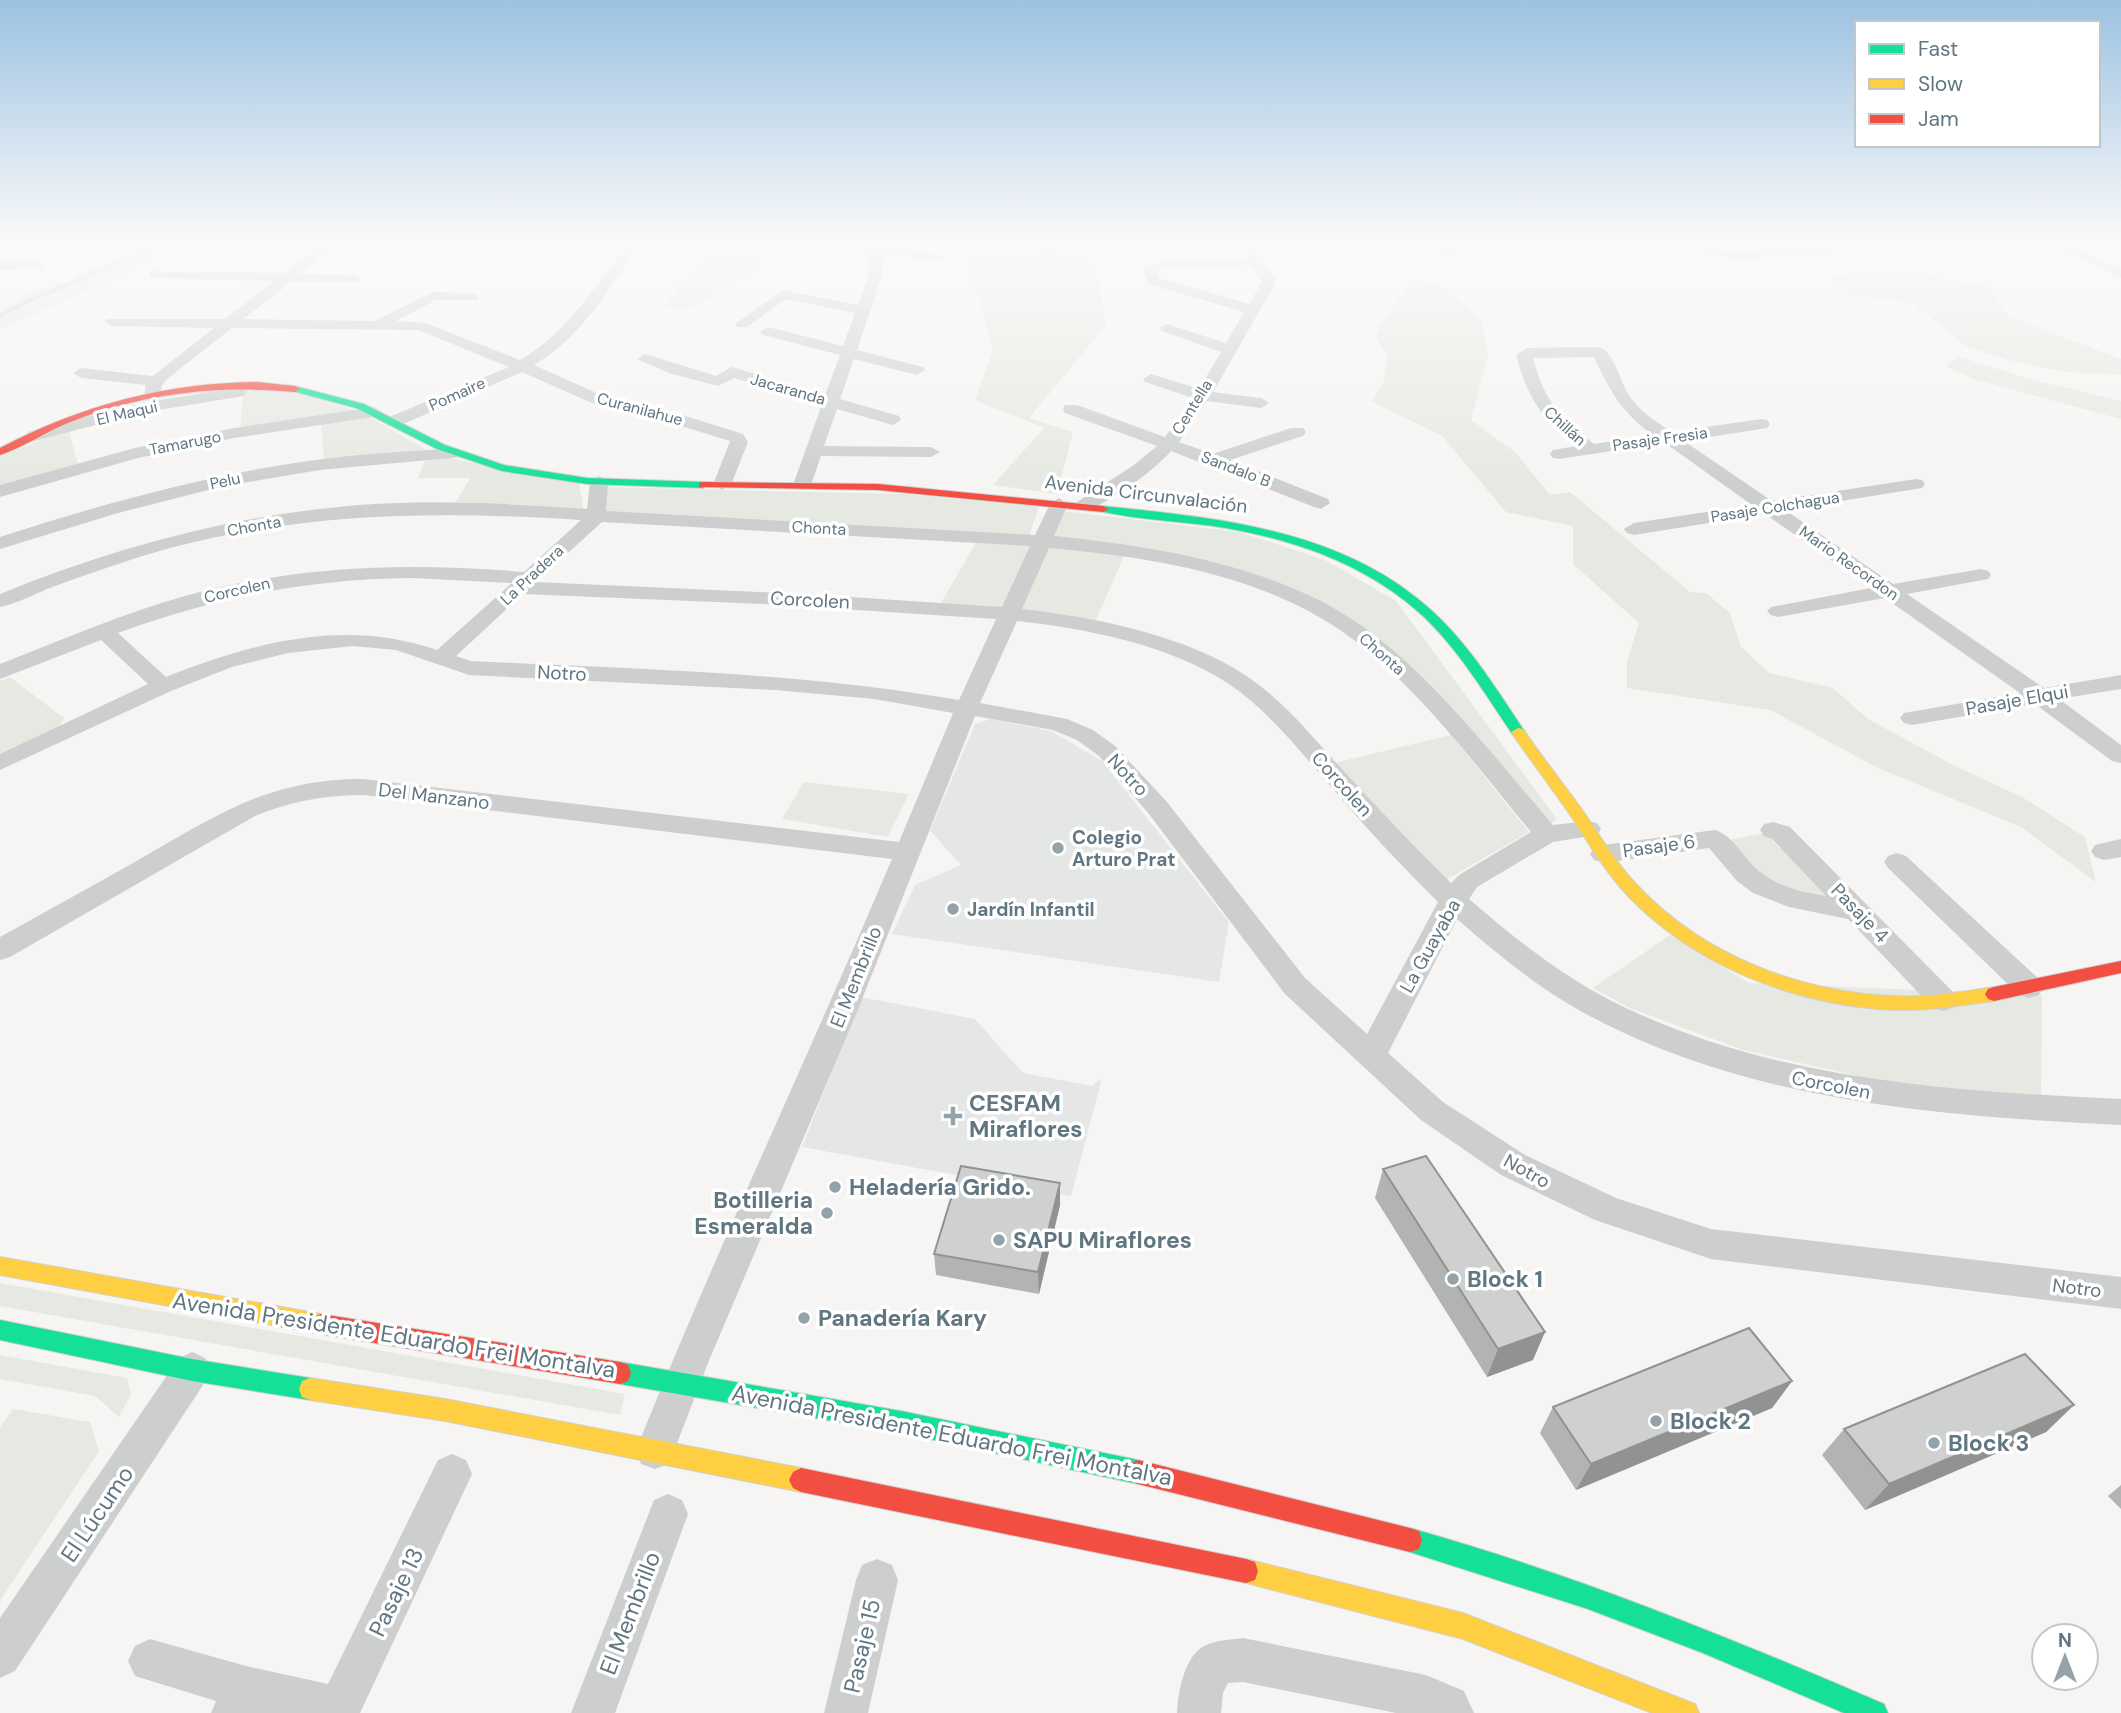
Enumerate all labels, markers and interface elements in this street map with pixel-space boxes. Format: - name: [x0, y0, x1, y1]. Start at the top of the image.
- legend: [1855, 21, 2100, 147]
- text: Fast: [1918, 35, 1958, 63]
- text: Slow: [1918, 70, 1963, 98]
- text: Jam: [1918, 105, 1959, 133]
- street label: Jacaranda: [748, 368, 828, 410]
- street label: Pomaire: [425, 372, 489, 416]
- street label: Centella: [1167, 376, 1217, 438]
- street label: Curanilahue: [595, 387, 685, 431]
- street label: El Maqui: [94, 396, 160, 430]
- street label: Chillán: [1540, 402, 1590, 450]
- street label: Pasaje Fresia: [1611, 422, 1709, 456]
- street label: Tamarugo: [147, 426, 223, 460]
- street label: Sandalo B: [1198, 446, 1274, 492]
- street label: Pelu: [208, 468, 242, 494]
- street label: Avenida Circunvalación: [1043, 469, 1249, 519]
- street label: Pasaje Colchagua: [1709, 486, 1841, 528]
- street label: Chonta: [225, 511, 283, 541]
- street label: Chonta: [791, 516, 847, 540]
- street label: Mario Recordon: [1795, 521, 1903, 605]
- street label: La Pradera: [496, 540, 568, 610]
- street label: Corcolen: [202, 572, 272, 608]
- street label: Corcolen: [770, 585, 850, 615]
- street label: Chonta: [1355, 628, 1409, 680]
- street label: Notro: [537, 659, 587, 687]
- street label: Pasaje Elqui: [1964, 679, 2070, 721]
- street label: Corcolen: [1306, 746, 1378, 822]
- street label: Notro: [1102, 748, 1154, 802]
- street label: Del Manzano: [377, 777, 491, 815]
- place label: Colegio Arturo Prat: [1072, 825, 1176, 872]
- street label: Pasaje 6: [1621, 829, 1697, 863]
- marker: Colegio Arturo Prat: [1050, 840, 1066, 856]
- street label: Pasaje 4: [1826, 878, 1894, 948]
- street label: La Guayaba: [1394, 895, 1466, 997]
- place label: Jardín Infantil: [967, 897, 1095, 922]
- marker: Jardín Infantil: [945, 901, 961, 917]
- street label: El Membrillo: [824, 923, 888, 1031]
- street label: Corcolen: [1790, 1065, 1872, 1105]
- place label: CESFAM Miraflores: [969, 1088, 1083, 1144]
- marker: CESFAM Miraflores: [943, 1106, 963, 1126]
- street label: Notro: [1499, 1148, 1555, 1194]
- place label: Heladería Grido.: [849, 1172, 1031, 1202]
- marker: Heladería Grido.: [827, 1179, 843, 1195]
- place label: Botilleria Esmeralda: [694, 1185, 813, 1241]
- marker: Botilleria Esmeralda: [819, 1205, 835, 1221]
- place label: SAPU Miraflores: [1013, 1225, 1192, 1255]
- marker: SAPU Miraflores: [991, 1232, 1007, 1248]
- place label: Block 1: [1467, 1264, 1543, 1294]
- marker: Block 1: [1445, 1271, 1461, 1287]
- street label: Notro: [2051, 1273, 2103, 1303]
- street label: Avenida Presidente Eduardo Frei Montalva: [170, 1285, 618, 1385]
- place label: Panadería Kary: [818, 1303, 987, 1333]
- marker: Panadería Kary: [796, 1310, 812, 1326]
- street label: Avenida Presidente Eduardo Frei Montalva: [729, 1378, 1175, 1492]
- place label: Block 2: [1670, 1406, 1751, 1436]
- marker: Block 2: [1648, 1413, 1664, 1429]
- place label: Block 3: [1948, 1428, 2029, 1458]
- marker: Block 3: [1926, 1435, 1942, 1451]
- street label: El Lúcumo: [54, 1460, 140, 1568]
- street label: Pasaje 13: [362, 1543, 430, 1641]
- street label: El Membrillo: [593, 1547, 667, 1679]
- street label: Pasaje 15: [837, 1596, 887, 1696]
- north arrow: [2030, 1622, 2100, 1692]
- text: N: [2058, 1628, 2072, 1653]

